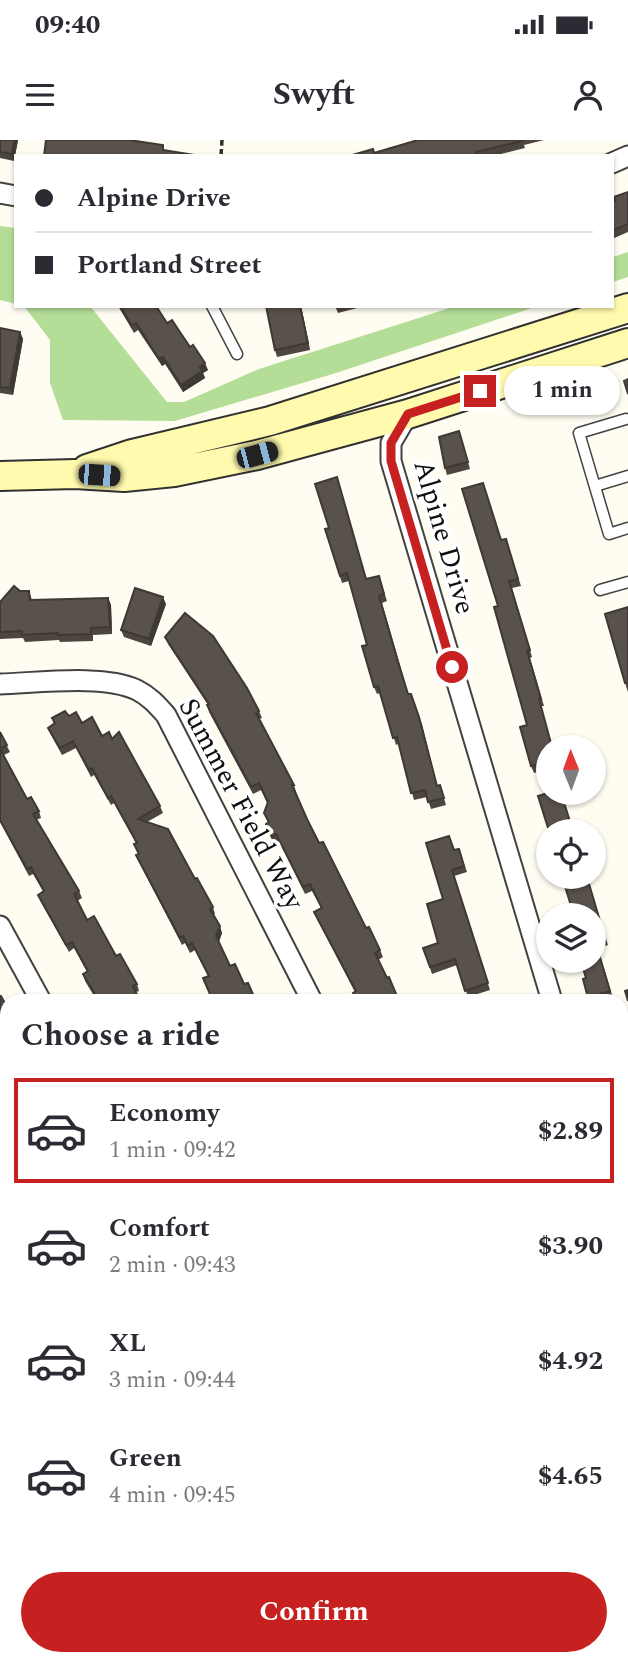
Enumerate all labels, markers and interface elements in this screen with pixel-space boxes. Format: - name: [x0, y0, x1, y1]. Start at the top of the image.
- text: 09:40: [35, 5, 100, 45]
- text: Swyft: [273, 70, 355, 119]
- icon: menu: [21, 76, 59, 114]
- icon: person: [569, 76, 607, 114]
- text: Alpine Drive: [77, 178, 231, 218]
- text: Portland Street: [77, 245, 262, 285]
- callout: 1 min: [504, 366, 620, 416]
- text: 1 min: [531, 373, 593, 408]
- route end: [464, 375, 496, 407]
- car: [234, 439, 281, 471]
- street label: Alpine Drive: [401, 455, 487, 619]
- car: [78, 463, 121, 487]
- route start: [436, 651, 468, 683]
- street label: Summer Field Way: [167, 690, 316, 919]
- north arrow: [536, 735, 606, 805]
- map controls: [536, 735, 606, 973]
- button: locate: [536, 819, 606, 889]
- button: layers: [536, 903, 606, 973]
- text: Choose a ride: [21, 1011, 220, 1060]
- text: Economy: [109, 1093, 219, 1133]
- icon: car: [25, 1099, 88, 1162]
- text: $2.89: [538, 1111, 603, 1151]
- text: 1 min · 09:42: [109, 1133, 236, 1168]
- text: Comfort: [109, 1208, 210, 1248]
- icon: car: [25, 1214, 88, 1277]
- text: $3.90: [538, 1226, 603, 1266]
- text: 2 min · 09:43: [109, 1248, 236, 1283]
- text: XL: [109, 1323, 146, 1363]
- icon: car: [25, 1329, 88, 1392]
- text: $4.92: [538, 1341, 603, 1381]
- text: 3 min · 09:44: [109, 1363, 236, 1398]
- text: Green: [109, 1438, 182, 1478]
- icon: car: [25, 1444, 88, 1507]
- text: $4.65: [538, 1456, 603, 1496]
- text: 4 min · 09:45: [109, 1478, 236, 1513]
- button: Confirm: [21, 1572, 607, 1652]

